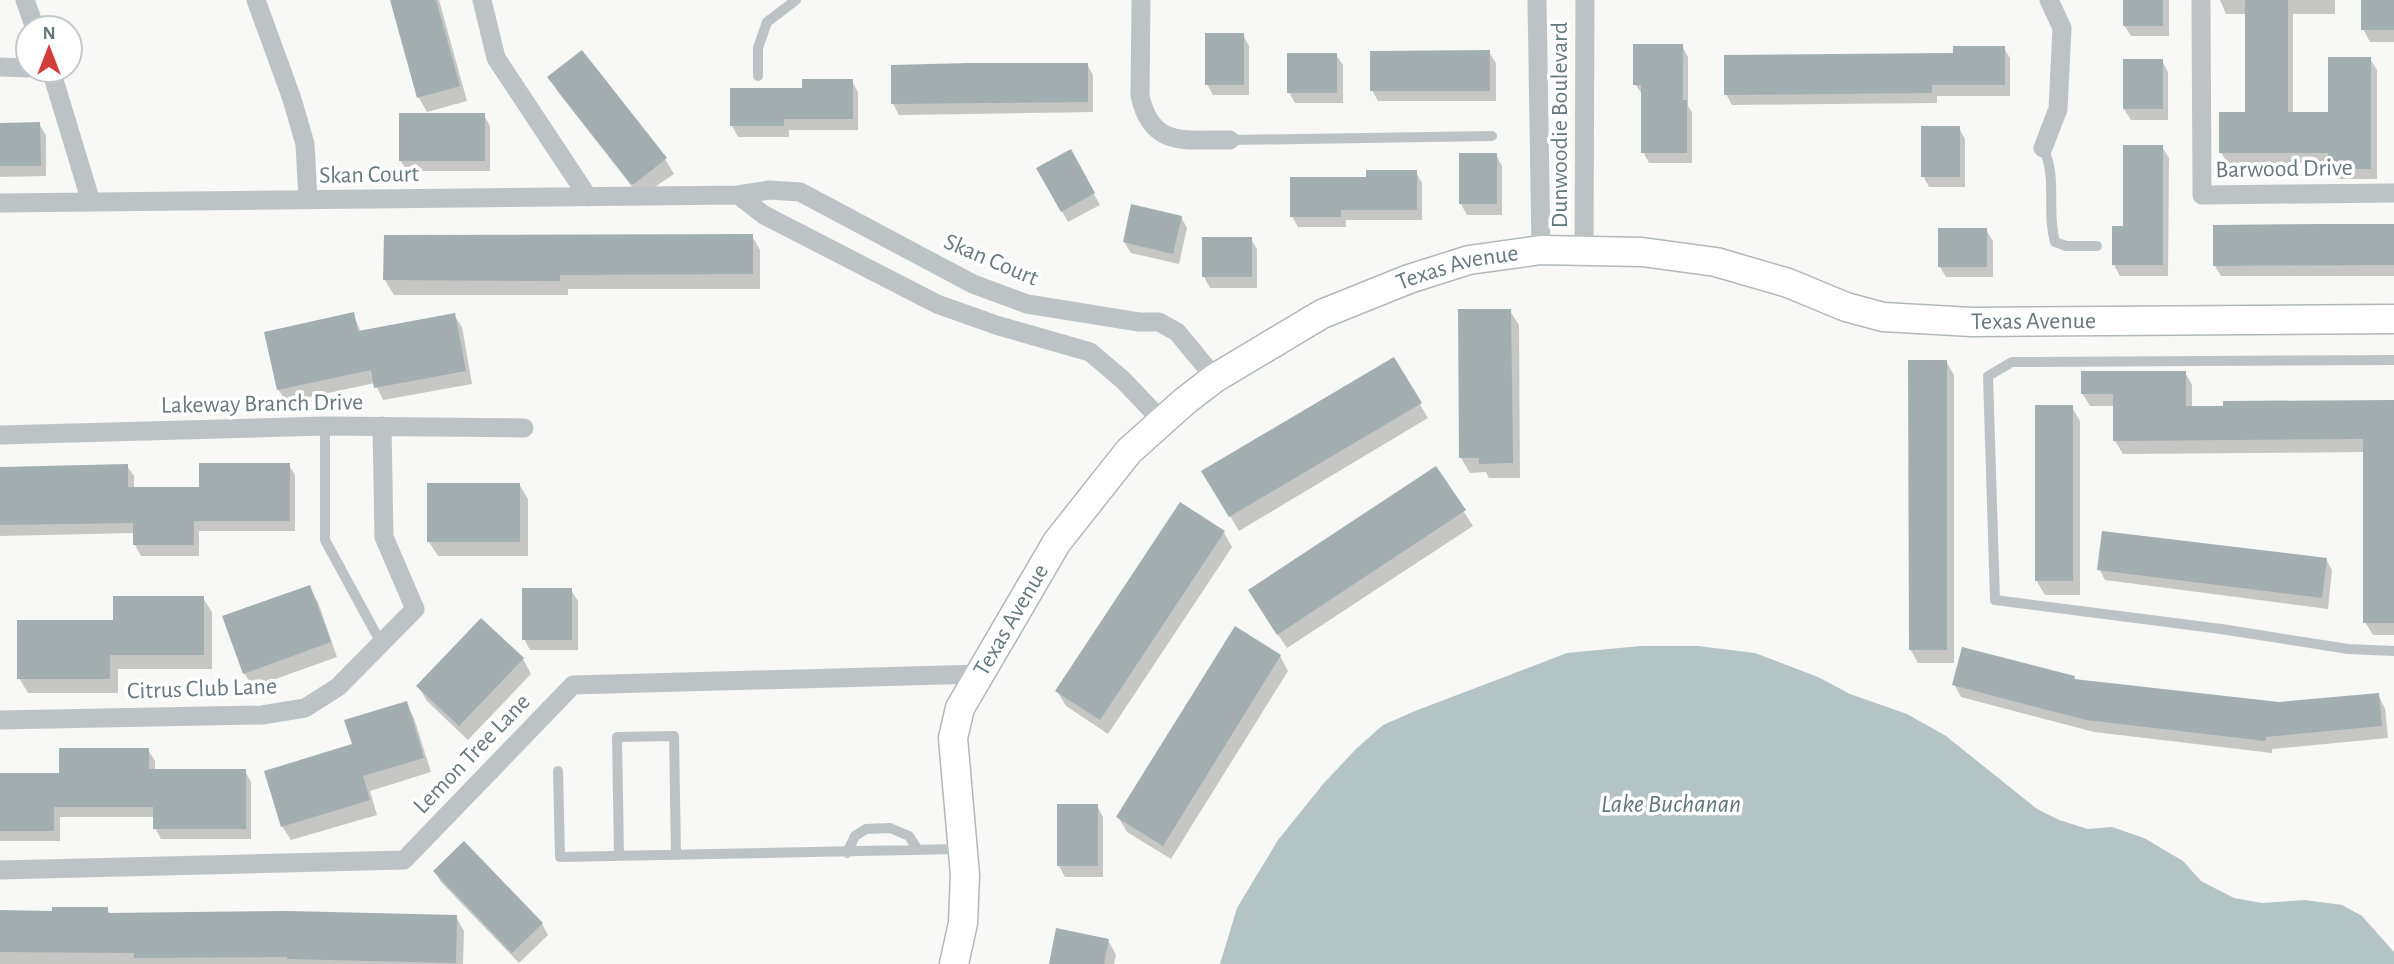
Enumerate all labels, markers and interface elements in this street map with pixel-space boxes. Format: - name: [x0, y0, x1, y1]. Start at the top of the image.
- north arrow: [14, 14, 84, 84]
- street label: Dunwoodie Boulevard: [1548, 22, 1572, 228]
- text: N: [42, 24, 56, 43]
- street label: Barwood Drive: [2215, 156, 2353, 182]
- street label: Skan Court: [319, 162, 420, 188]
- street label: Skan Court: [940, 229, 1042, 291]
- street label: Texas Avenue: [1393, 241, 1520, 295]
- street label: Texas Avenue: [1971, 309, 2096, 334]
- street label: Lakeway Branch Drive: [161, 390, 363, 418]
- street label: Texas Avenue: [969, 560, 1053, 680]
- street label: Citrus Club Lane: [127, 674, 277, 704]
- street label: Lemon Tree Lane: [409, 690, 535, 818]
- water label: Lake Buchanan: [1601, 791, 1741, 817]

